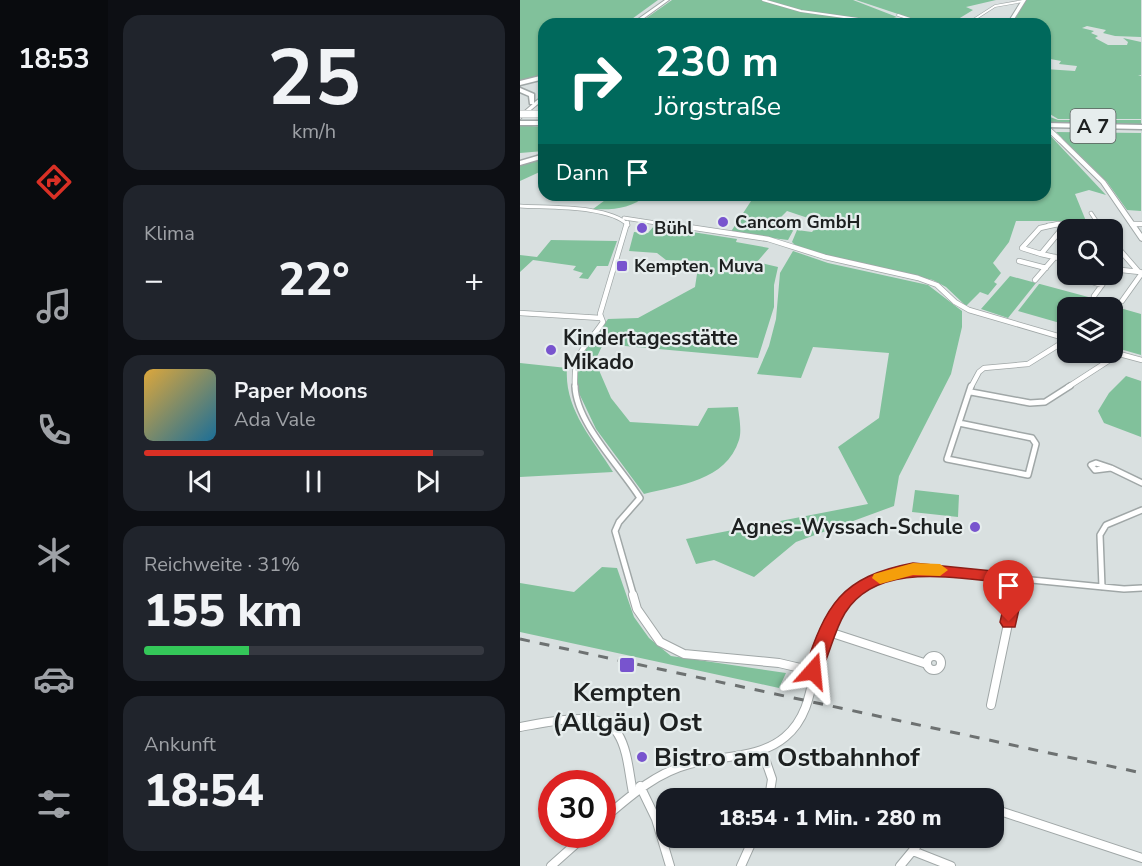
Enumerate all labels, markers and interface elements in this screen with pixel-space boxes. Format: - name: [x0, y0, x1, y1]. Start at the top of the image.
- text: 25: [267, 25, 361, 132]
- text: 230 m: [655, 34, 779, 91]
- text: 18:53: [18, 41, 90, 78]
- icon: right: [556, 42, 634, 120]
- text: Jörgstraße: [655, 88, 781, 125]
- road number: A 7: [1070, 109, 1116, 143]
- text: km/h: [292, 118, 336, 145]
- icon: arrive: [621, 156, 654, 189]
- text: Dann: [556, 158, 609, 188]
- icon: directions: [33, 161, 75, 203]
- place label: Cancom GmbH: [735, 210, 860, 234]
- marker: Cancom GmbH: [716, 215, 730, 229]
- place label: Bühl: [654, 216, 693, 240]
- map controls: [1057, 219, 1123, 363]
- button: search: [1057, 219, 1123, 285]
- text: Klima: [144, 220, 195, 247]
- marker: Bühl: [635, 221, 649, 235]
- text: 22°: [278, 250, 350, 311]
- place label: Kempten, Muva: [634, 254, 764, 278]
- text: −: [144, 258, 164, 303]
- text: +: [464, 258, 484, 303]
- marker: Kempten, Muva: [615, 259, 629, 273]
- icon: music: [33, 285, 75, 327]
- button: layers: [1057, 297, 1123, 363]
- place label: Kindertagesstätte Mikado: [563, 324, 738, 376]
- marker: Kindertagesstätte Mikado: [544, 343, 558, 357]
- text: Paper Moons: [234, 376, 368, 406]
- text: Ada Vale: [234, 406, 316, 433]
- icon: phone: [33, 409, 75, 451]
- icon: previous: [184, 465, 217, 498]
- icon: pause: [297, 465, 330, 498]
- icon: next: [411, 465, 444, 498]
- place label: Agnes-Wyssach-Schule: [731, 513, 963, 541]
- marker: Agnes-Wyssach-Schule: [968, 520, 982, 534]
- icon: climate: [33, 534, 75, 576]
- text: Reichweite · 31%: [144, 551, 300, 578]
- pin: [983, 560, 1034, 622]
- icon: arrive: [992, 569, 1025, 602]
- text: 155 km: [144, 581, 303, 642]
- position arrow: [781, 639, 845, 703]
- marker: Kempten (Allgäu) Ost: [618, 656, 636, 674]
- icon: car: [33, 658, 75, 700]
- place label: Kempten (Allgäu) Ost: [552, 675, 703, 740]
- text: Ankunft: [144, 731, 216, 758]
- place label: Bistro am Ostbahnhof: [654, 740, 920, 775]
- marker: Bistro am Ostbahnhof: [635, 750, 649, 764]
- text: 18:54: [144, 761, 264, 822]
- speed limit sign: 30: [538, 770, 616, 848]
- icon: filters: [33, 783, 75, 825]
- text: 18:54 · 1 Min. · 280 m: [719, 803, 942, 833]

